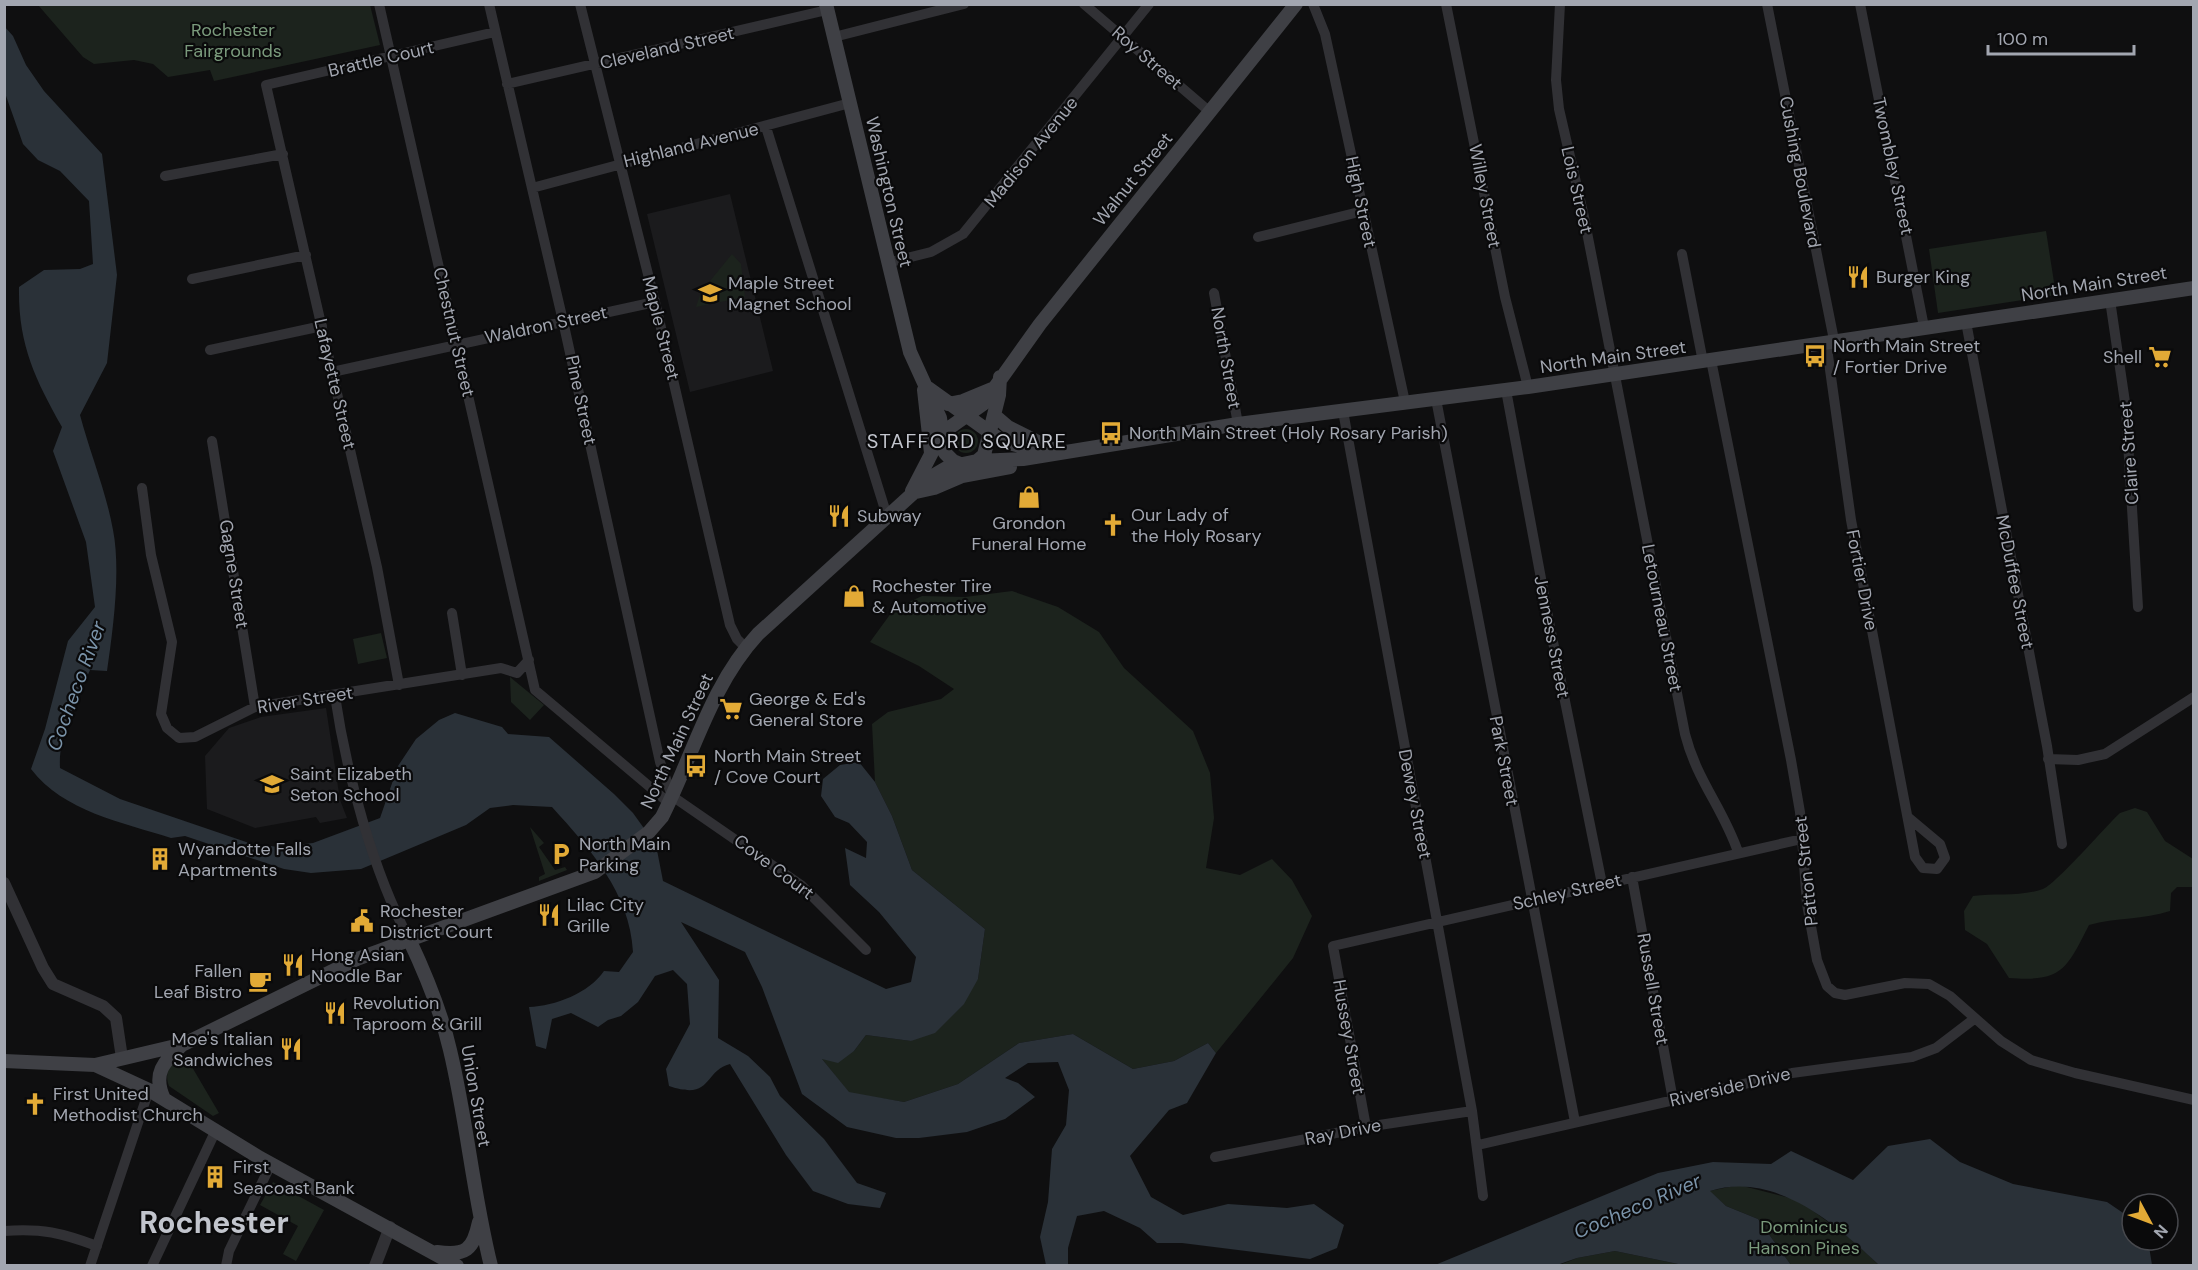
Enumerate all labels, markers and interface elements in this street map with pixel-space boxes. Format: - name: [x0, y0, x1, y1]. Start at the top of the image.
- park label: Rochester Fairgrounds: [184, 18, 282, 63]
- scale bar: [1988, 18, 2134, 56]
- street label: Cleveland Street: [597, 21, 737, 75]
- street label: Roy Street: [1107, 21, 1187, 95]
- text: 100 m: [1997, 27, 2048, 51]
- street label: Brattle Court: [326, 35, 436, 83]
- street label: Madison Avenue: [979, 91, 1083, 213]
- street label: Cushing Boulevard: [1774, 94, 1826, 250]
- street label: Twombley Street: [1867, 95, 1919, 237]
- street label: Washington Street: [860, 114, 918, 270]
- street label: Highland Avenue: [621, 117, 761, 173]
- street label: Walnut Street: [1088, 127, 1178, 231]
- street label: Willey Street: [1463, 142, 1507, 250]
- street label: Lois Street: [1555, 144, 1599, 236]
- street label: High Street: [1340, 154, 1382, 250]
- street label: North Main Street: [2019, 261, 2169, 307]
- restaurant icon: Burger King: [1845, 264, 1871, 290]
- street label: Chestnut Street: [427, 265, 481, 399]
- place label: Burger King: [1876, 265, 1970, 289]
- place label: Maple Street Magnet School: [728, 271, 852, 316]
- street label: Maple Street: [637, 274, 685, 382]
- school or university icon: Maple Street Magnet School: [697, 280, 723, 306]
- street label: Waldron Street: [482, 300, 610, 350]
- street label: North Street: [1205, 305, 1247, 411]
- street label: Lafayette Street: [308, 316, 362, 452]
- place label: North Main Street / Fortier Drive: [1833, 334, 1980, 379]
- street label: North Main Street: [1538, 335, 1688, 379]
- bus stop icon: North Main Street / Fortier Drive: [1802, 343, 1828, 369]
- supermarket icon: Shell: [2147, 344, 2173, 370]
- place label: Shell: [2103, 345, 2142, 369]
- street label: Pine Street: [560, 353, 602, 447]
- street label: Claire Street: [2113, 401, 2145, 505]
- bus stop icon: North Main Street (Holy Rosary Parish): [1098, 420, 1124, 446]
- place label: North Main Street (Holy Rosary Parish): [1129, 421, 1448, 445]
- district label: STAFFORD SQUARE: [867, 428, 1067, 454]
- shop icon: Grondon Funeral Home: [1016, 484, 1042, 510]
- restaurant icon: Subway: [826, 503, 852, 529]
- place label: Our Lady of the Holy Rosary: [1131, 503, 1261, 548]
- place label: Subway: [857, 504, 922, 528]
- place label: Grondon Funeral Home: [972, 511, 1086, 556]
- church icon: Our Lady of the Holy Rosary: [1100, 512, 1126, 538]
- street label: McDuffee Street: [1990, 513, 2040, 651]
- street label: Gagne Street: [214, 518, 254, 630]
- street label: Fortier Drive: [1840, 528, 1884, 632]
- street label: Letourneau Street: [1636, 542, 1688, 694]
- place label: Rochester Tire & Automotive: [872, 574, 992, 619]
- street label: Jenness Street: [1528, 574, 1576, 700]
- shop icon: Rochester Tire & Automotive: [841, 583, 867, 609]
- water label: Cocheco River: [41, 617, 112, 754]
- street label: North Main Street: [635, 669, 719, 813]
- street label: River Street: [255, 681, 355, 719]
- place label: George & Ed's General Store: [749, 687, 866, 732]
- supermarket icon: George & Ed's General Store: [718, 696, 744, 722]
- street label: Park Street: [1484, 714, 1524, 808]
- place label: North Main Street / Cove Court: [714, 744, 861, 789]
- street label: Dewey Street: [1393, 747, 1437, 861]
- bus stop icon: North Main Street / Cove Court: [683, 753, 709, 779]
- place label: Saint Elizabeth Seton School: [290, 762, 412, 807]
- school or university icon: Saint Elizabeth Seton School: [259, 771, 285, 797]
- street label: Patton Street: [1788, 815, 1824, 927]
- street label: Cove Court: [729, 829, 819, 905]
- place label: North Main Parking: [579, 832, 671, 877]
- place label: Wyandotte Falls Apartments: [178, 837, 311, 882]
- parking icon: North Main Parking: [548, 841, 574, 867]
- building icon: Wyandotte Falls Apartments: [147, 846, 173, 872]
- street label: Schley Street: [1510, 868, 1624, 916]
- place label: Lilac City Grille: [567, 893, 644, 938]
- place label: Rochester District Court: [380, 899, 493, 944]
- restaurant icon: Lilac City Grille: [536, 902, 562, 928]
- public building icon: Rochester District Court: [349, 908, 375, 934]
- street label: Russell Street: [1631, 931, 1675, 1047]
- place label: Hong Asian Noodle Bar: [311, 943, 405, 988]
- restaurant icon: Hong Asian Noodle Bar: [280, 952, 306, 978]
- place label: Fallen Leaf Bistro: [154, 959, 242, 1004]
- cafe icon: Fallen Leaf Bistro: [247, 968, 273, 994]
- street label: Hussey Street: [1327, 978, 1371, 1096]
- place label: Revolution Taproom & Grill: [353, 991, 482, 1036]
- restaurant icon: Revolution Taproom & Grill: [322, 1000, 348, 1026]
- place label: Moe's Italian Sandwiches: [172, 1027, 273, 1072]
- restaurant icon: Moe's Italian Sandwiches: [278, 1036, 304, 1062]
- street label: Union Street: [455, 1043, 497, 1149]
- street label: Riverside Drive: [1667, 1061, 1793, 1113]
- place label: First United Methodist Church: [53, 1082, 203, 1127]
- church icon: First United Methodist Church: [22, 1091, 48, 1117]
- street label: Ray Drive: [1303, 1113, 1383, 1151]
- place label: First Seacoast Bank: [233, 1155, 355, 1200]
- building icon: First Seacoast Bank: [202, 1164, 228, 1190]
- water label: Cocheco River: [1569, 1167, 1705, 1244]
- north arrow: [2120, 1192, 2180, 1252]
- district label: Rochester: [139, 1203, 289, 1242]
- park label: Dominicus Hanson Pines: [1748, 1215, 1860, 1260]
- text: N: [2149, 1220, 2173, 1243]

